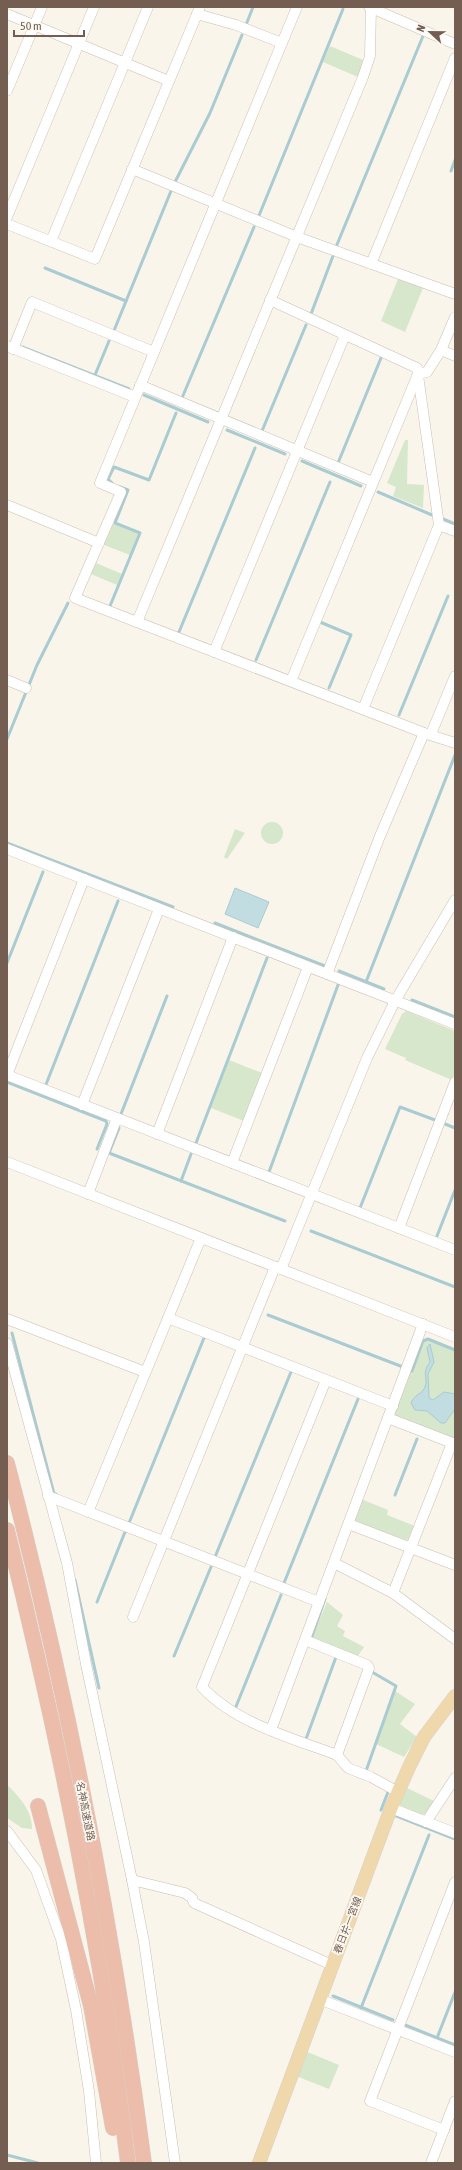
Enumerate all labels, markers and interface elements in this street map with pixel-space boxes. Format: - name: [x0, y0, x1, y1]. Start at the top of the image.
- scale bar: [14, 12, 84, 38]
- north arrow: [410, 12, 450, 52]
- text: 50 m: [20, 19, 42, 33]
- text: N: [414, 23, 428, 34]
- street label: 名神高速道路: [74, 1781, 97, 1842]
- street label: 春日井一宮線: [332, 1895, 363, 1955]

